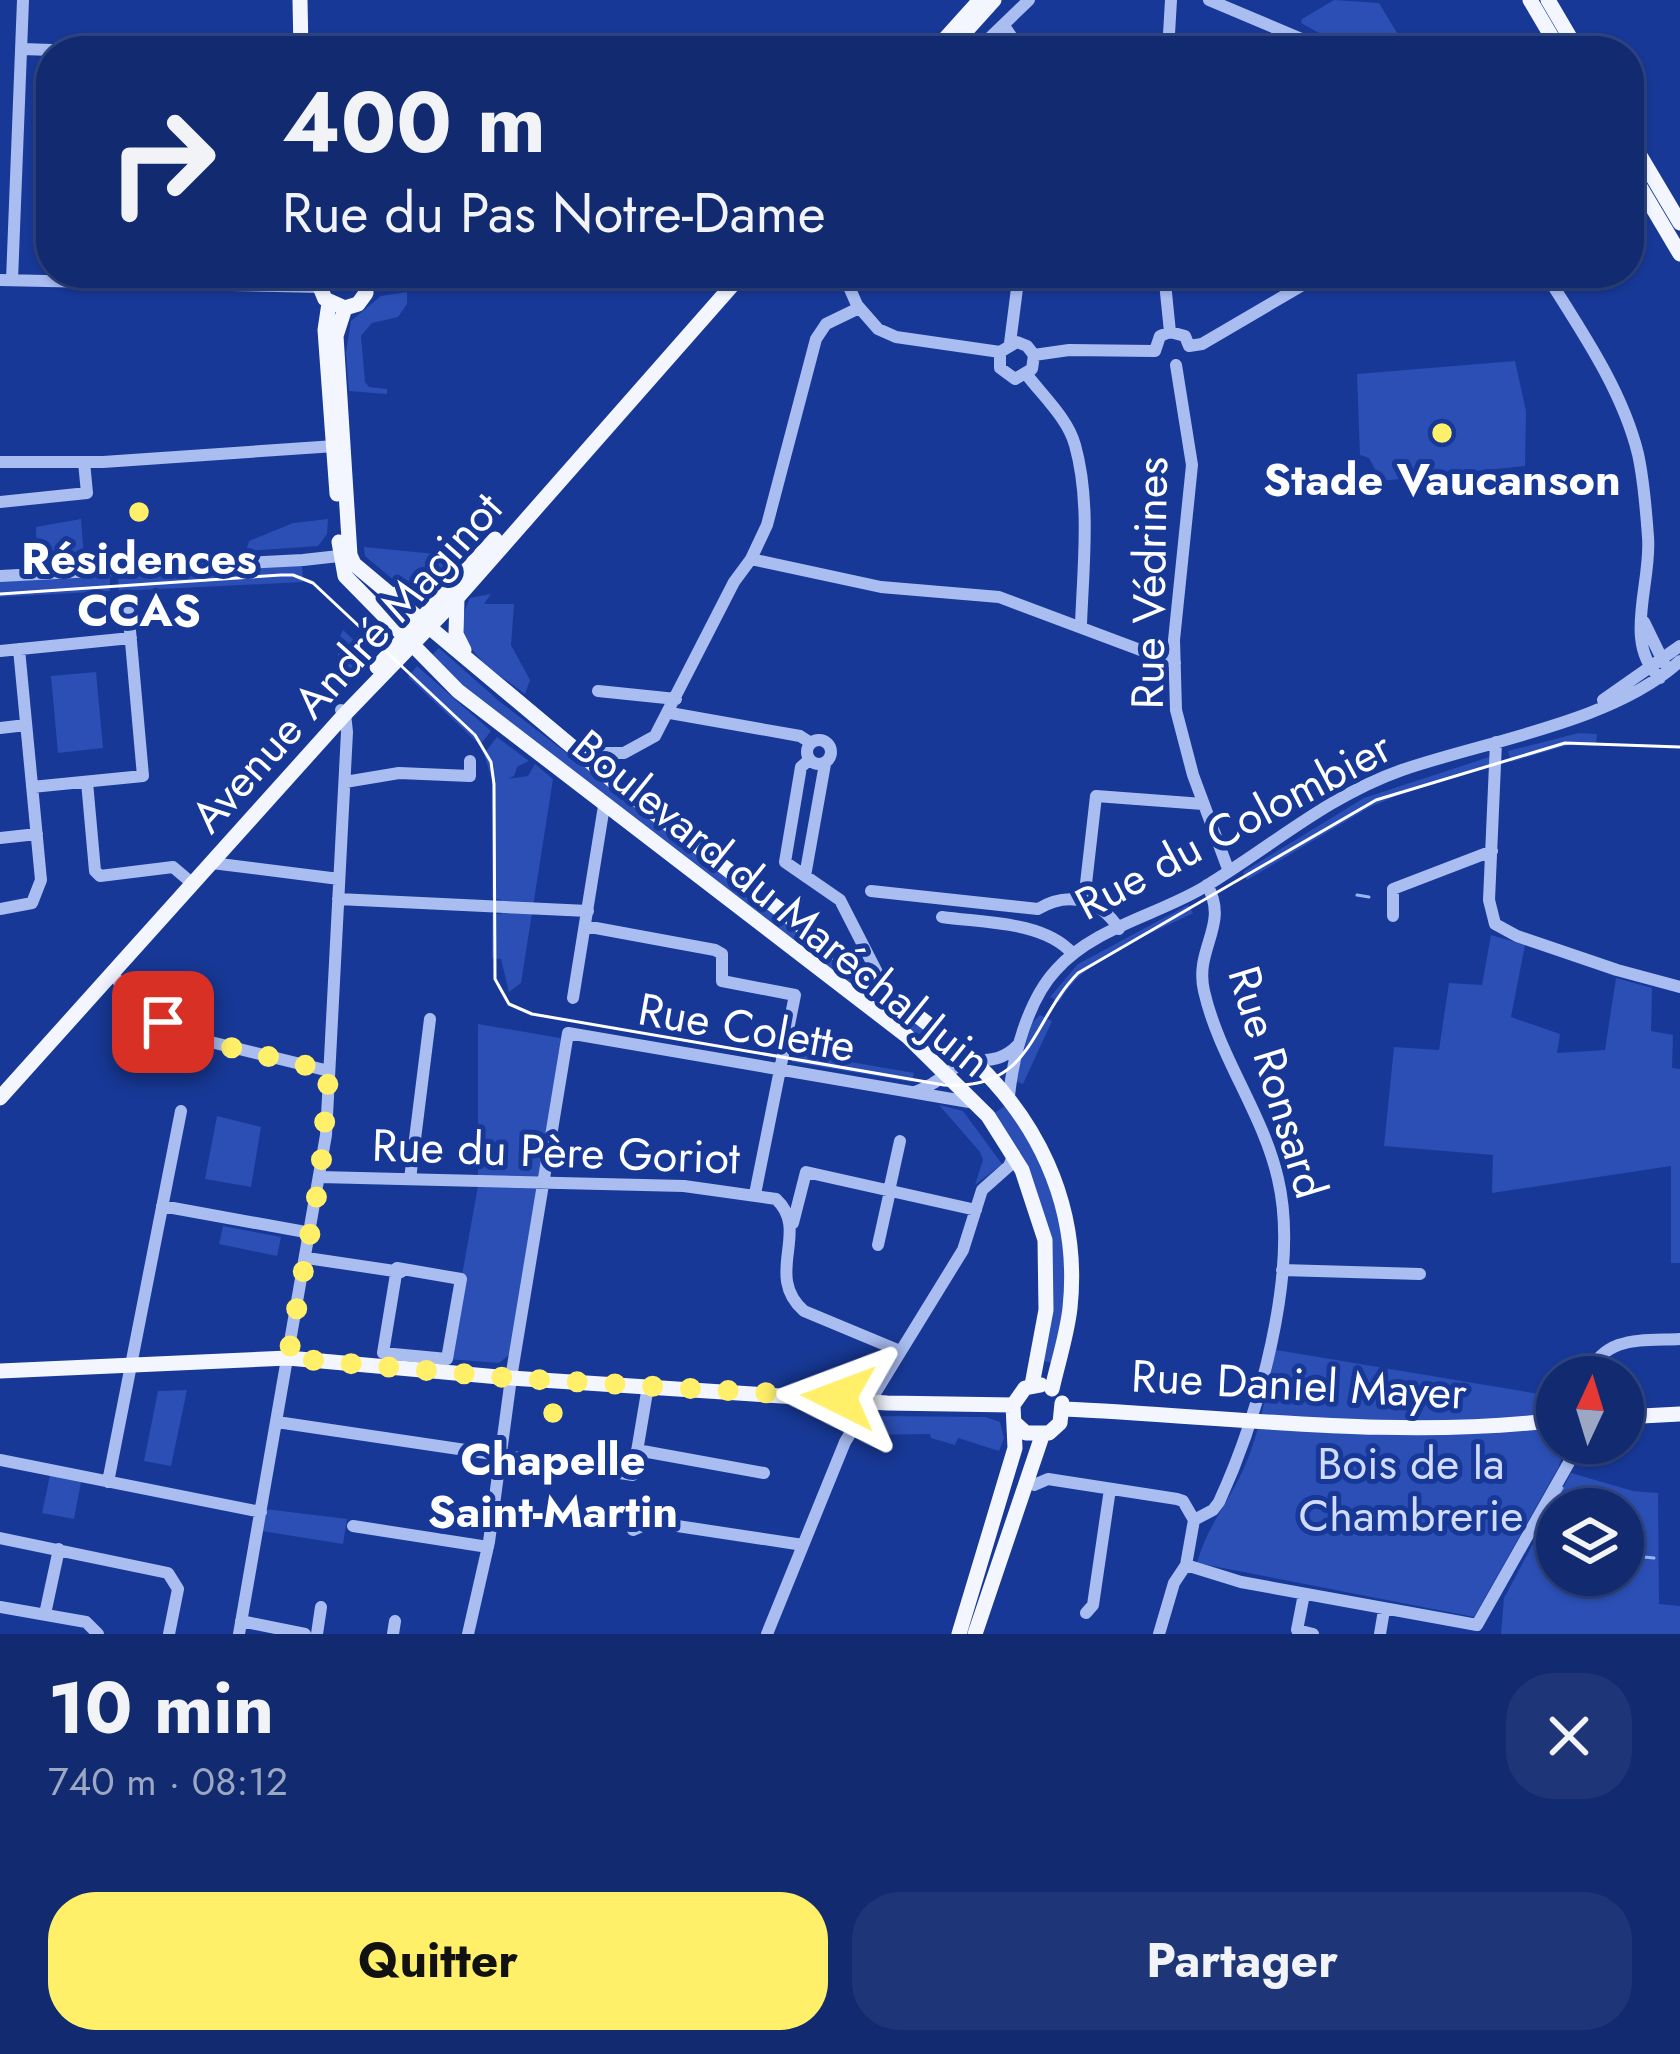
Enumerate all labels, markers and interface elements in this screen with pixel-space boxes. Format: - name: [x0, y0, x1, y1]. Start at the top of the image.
- text: 400 m: [282, 62, 546, 184]
- icon: right: [84, 84, 240, 240]
- text: Rue du Pas Notre-Dame: [282, 174, 826, 252]
- marker: Stade Vaucanson: [1429, 420, 1455, 446]
- place label: Stade Vaucanson: [1263, 447, 1621, 512]
- street label: Rue Védrines: [1115, 456, 1184, 710]
- street label: Avenue André Maginot: [176, 477, 517, 847]
- marker: Résidences CCAS: [126, 499, 152, 525]
- place label: Résidences CCAS: [21, 526, 257, 643]
- street label: Boulevard du Maréchal Juin: [559, 714, 1005, 1093]
- street label: Rue du Colombier: [1064, 714, 1403, 936]
- street label: Rue Ronsard: [1211, 958, 1344, 1206]
- pin: [112, 971, 214, 1073]
- street label: Rue Colette: [633, 976, 860, 1079]
- icon: arrive: [130, 989, 196, 1055]
- street label: Rue du Père Goriot: [371, 1113, 741, 1190]
- position arrow: [776, 1334, 902, 1460]
- street label: Rue Daniel Mayer: [1130, 1343, 1469, 1426]
- north arrow: [1536, 1356, 1644, 1464]
- map controls: [1536, 1356, 1644, 1596]
- marker: Chapelle Saint-Martin: [540, 1400, 566, 1426]
- place label: Chapelle Saint-Martin: [428, 1427, 678, 1544]
- park label: Bois de la Chambrerie: [1298, 1431, 1524, 1548]
- button: layers: [1536, 1488, 1644, 1596]
- text: 10 min: [48, 1656, 274, 1760]
- button: close: [1506, 1673, 1632, 1799]
- text: 740 m · 08:12: [48, 1753, 288, 1810]
- button: Quitter: [48, 1892, 828, 2030]
- button: Partager: [852, 1892, 1632, 2030]

